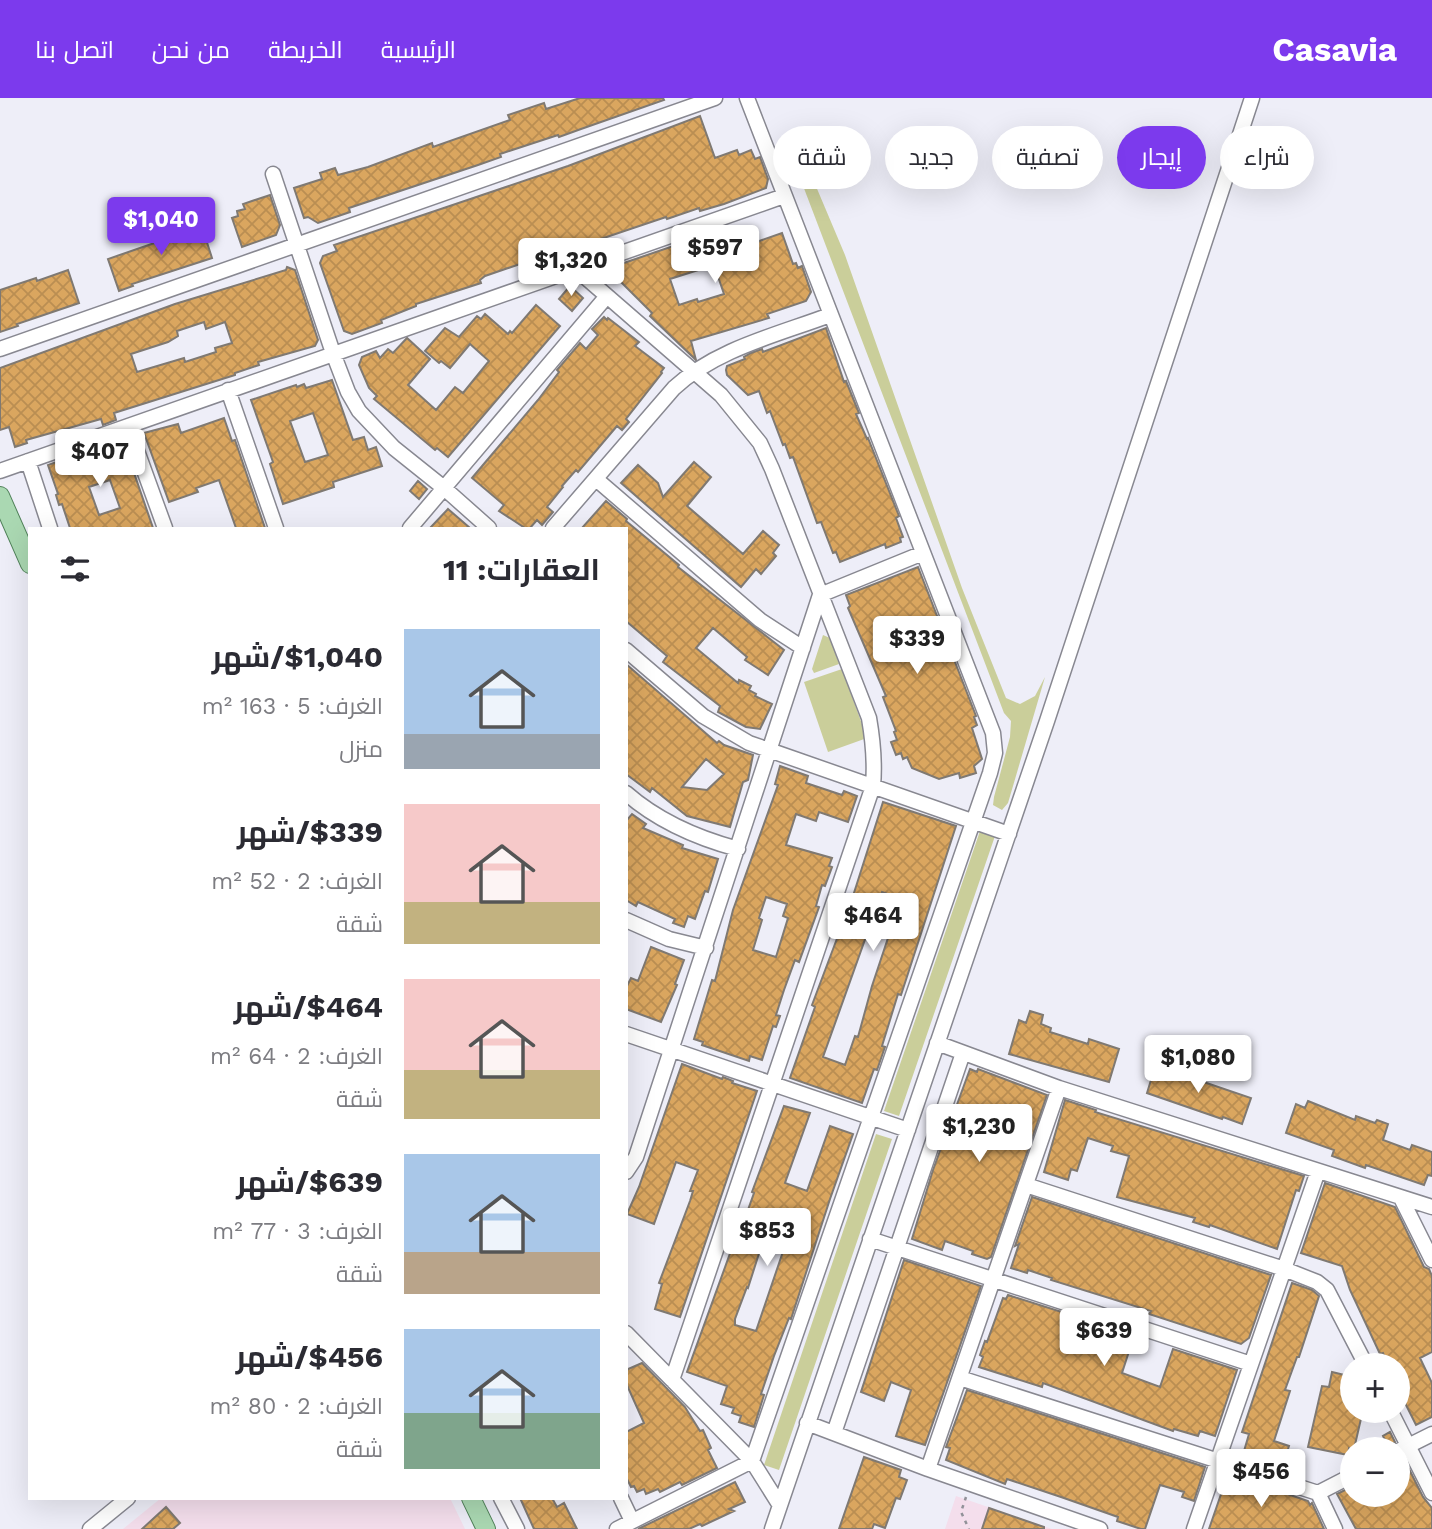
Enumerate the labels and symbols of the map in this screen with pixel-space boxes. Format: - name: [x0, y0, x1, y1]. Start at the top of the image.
- pin: $1,040: [104, 198, 218, 257]
- pin: $597: [674, 226, 756, 285]
- pin: $1,320: [514, 238, 628, 298]
- pin: $407: [59, 430, 141, 489]
- pin: $339: [876, 616, 958, 676]
- pin: $464: [832, 894, 914, 953]
- pin: $1,080: [1141, 1035, 1255, 1095]
- pin: $1,230: [922, 1104, 1036, 1164]
- pin: $853: [726, 1208, 808, 1268]
- pin: $639: [1063, 1308, 1145, 1368]
- pin: $456: [1220, 1450, 1302, 1509]

